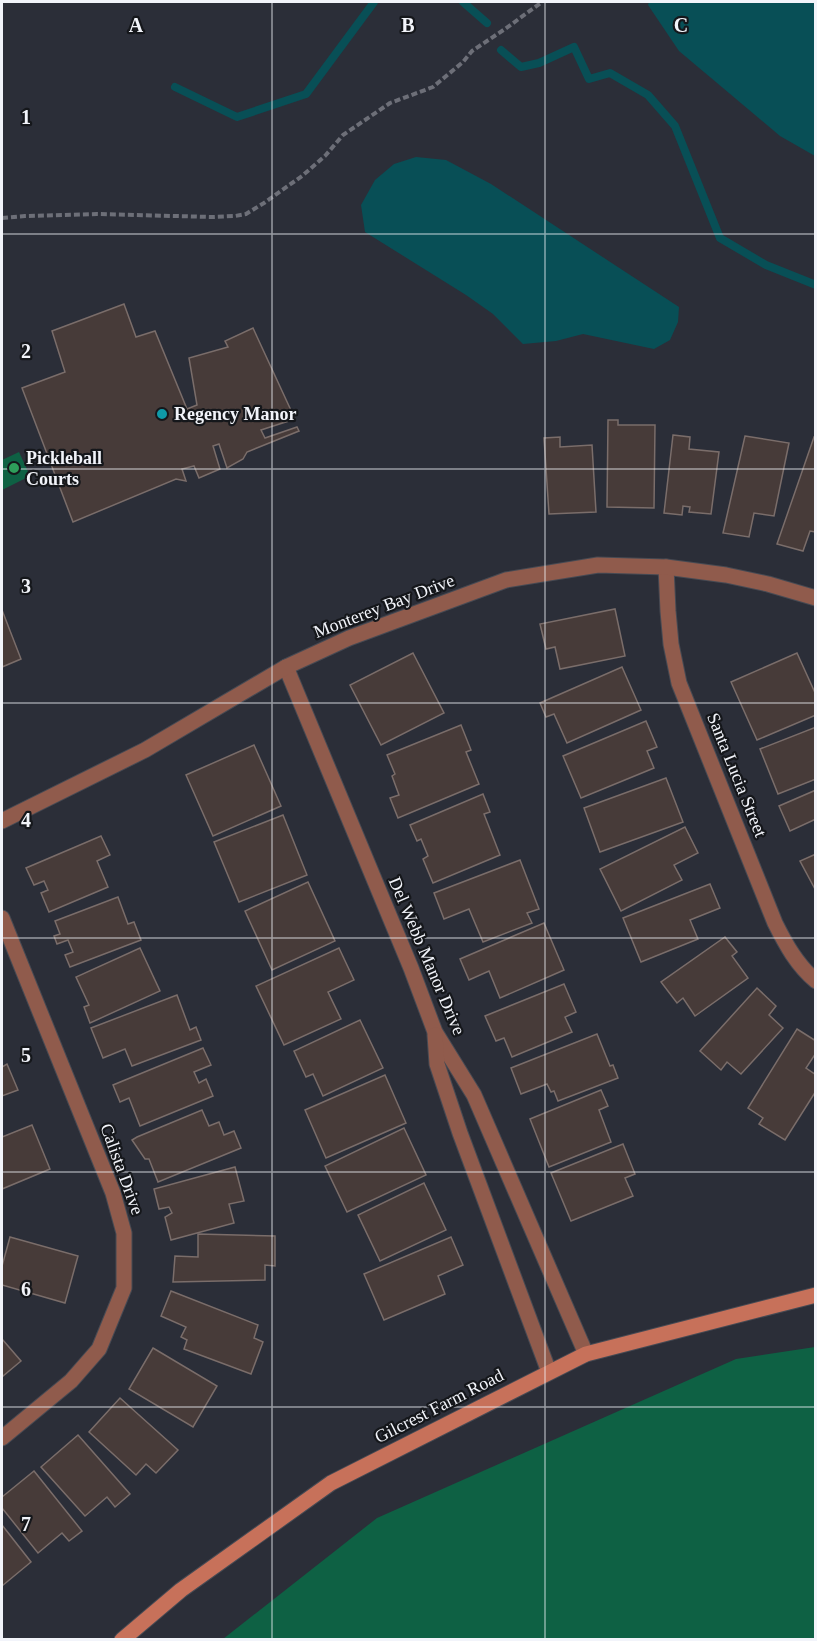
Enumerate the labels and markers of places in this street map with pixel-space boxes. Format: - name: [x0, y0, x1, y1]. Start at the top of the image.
- place label: Regency Manor: [174, 404, 296, 424]
- marker: Regency Manor: [155, 407, 169, 421]
- place label: Pickleball Courts: [26, 448, 102, 489]
- marker: Pickleball Courts: [7, 461, 21, 475]

